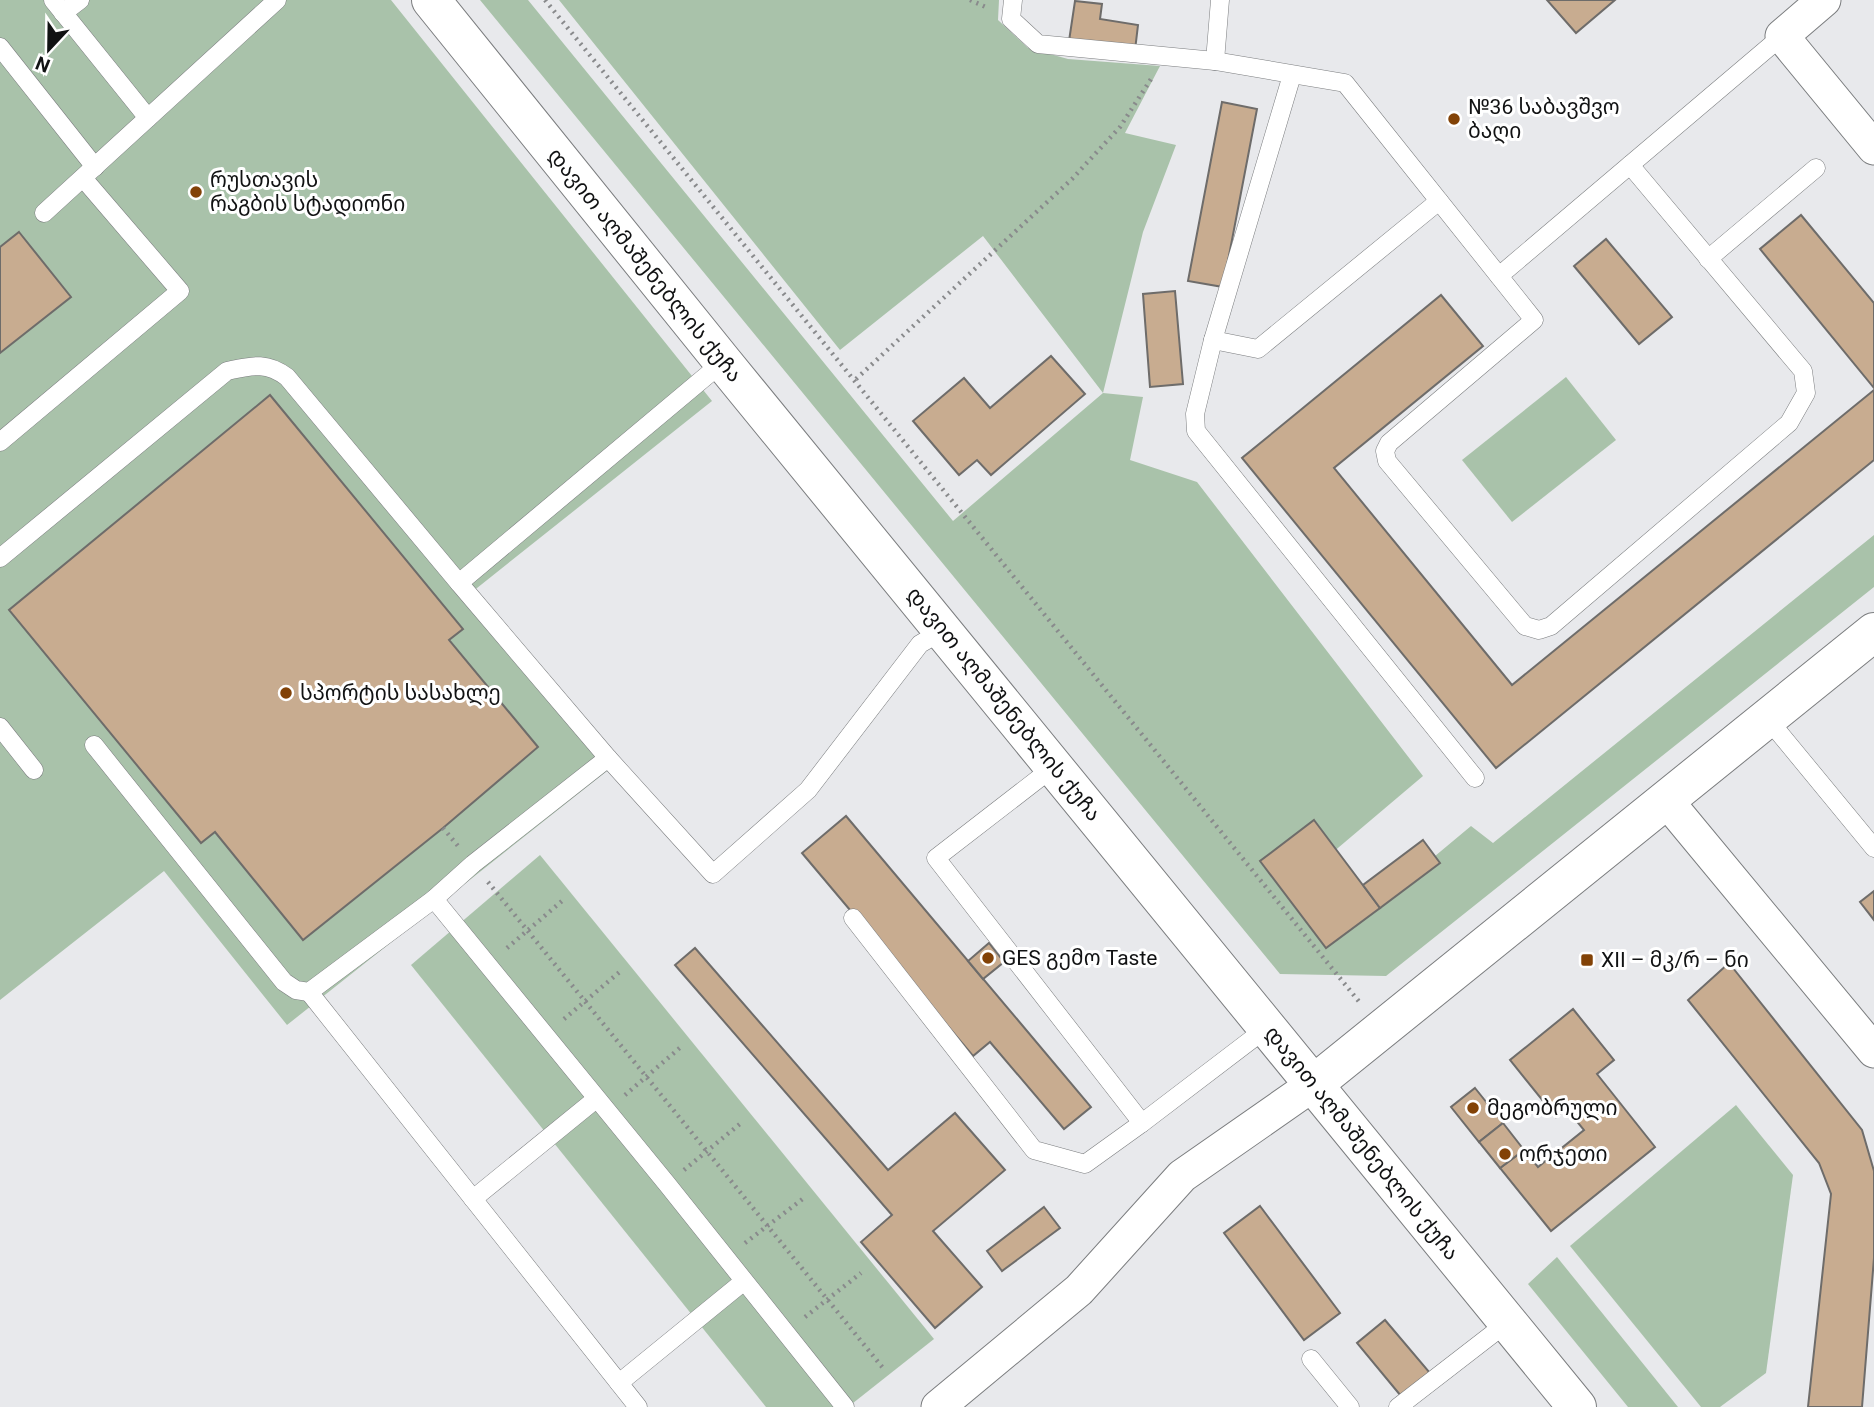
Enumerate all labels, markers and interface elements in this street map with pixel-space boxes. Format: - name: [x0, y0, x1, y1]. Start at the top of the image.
- north arrow: [14, 14, 84, 84]
- text: N: [32, 51, 53, 77]
- place label: №36 საბავშვო ბაღი: [1468, 95, 1620, 144]
- marker: №36 საბავშვო ბაღი: [1446, 111, 1462, 127]
- street label: დავით აღმაშენებლის ქუჩა: [542, 143, 747, 387]
- place label: რუსთავის რაგბის სტადიონი: [210, 168, 405, 217]
- marker: რუსთავის რაგბის სტადიონი: [188, 184, 204, 200]
- street label: დავით აღმაშენებლის ქუჩა: [901, 582, 1106, 826]
- place label: სპორტის სასახლე: [300, 681, 501, 706]
- marker: სპორტის სასახლე: [278, 685, 294, 701]
- place label: GES გემო Taste: [1002, 946, 1157, 970]
- place label: XII – მკ/რ – ნი: [1601, 948, 1749, 972]
- marker: GES გემო Taste: [980, 950, 996, 966]
- marker: XII – მკ/რ – ნი: [1579, 952, 1595, 968]
- street label: დავით აღმაშენებლის ქუჩა: [1259, 1021, 1464, 1265]
- place label: მეგობრული: [1487, 1096, 1618, 1121]
- marker: მეგობრული: [1465, 1100, 1481, 1116]
- place label: ორჯეთი: [1519, 1142, 1608, 1166]
- marker: ორჯეთი: [1497, 1146, 1513, 1162]

